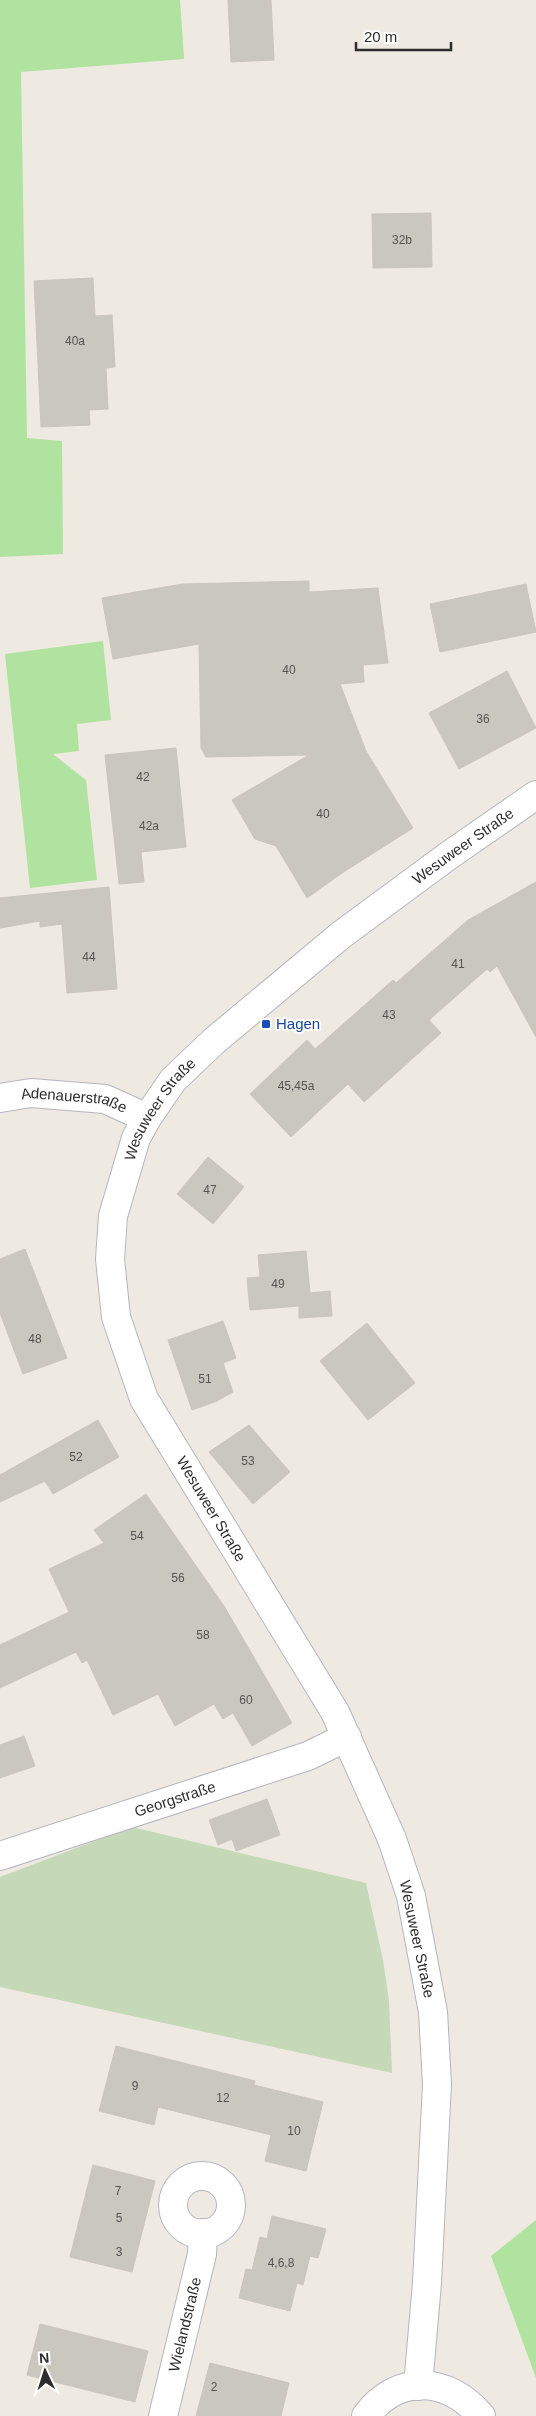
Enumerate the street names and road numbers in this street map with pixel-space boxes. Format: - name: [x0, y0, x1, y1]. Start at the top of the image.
- street label: Wesuweer Straße: [409, 804, 517, 887]
- street label: Wesuweer Straße: [121, 1054, 199, 1162]
- street label: Adenauerstraße: [19, 1084, 130, 1116]
- street label: Wesuweer Straße: [173, 1453, 250, 1564]
- street label: Georgstraße: [132, 1778, 218, 1820]
- street label: Wesuweer Straße: [397, 1879, 438, 1999]
- street label: Wielandstraße: [165, 2275, 204, 2374]

